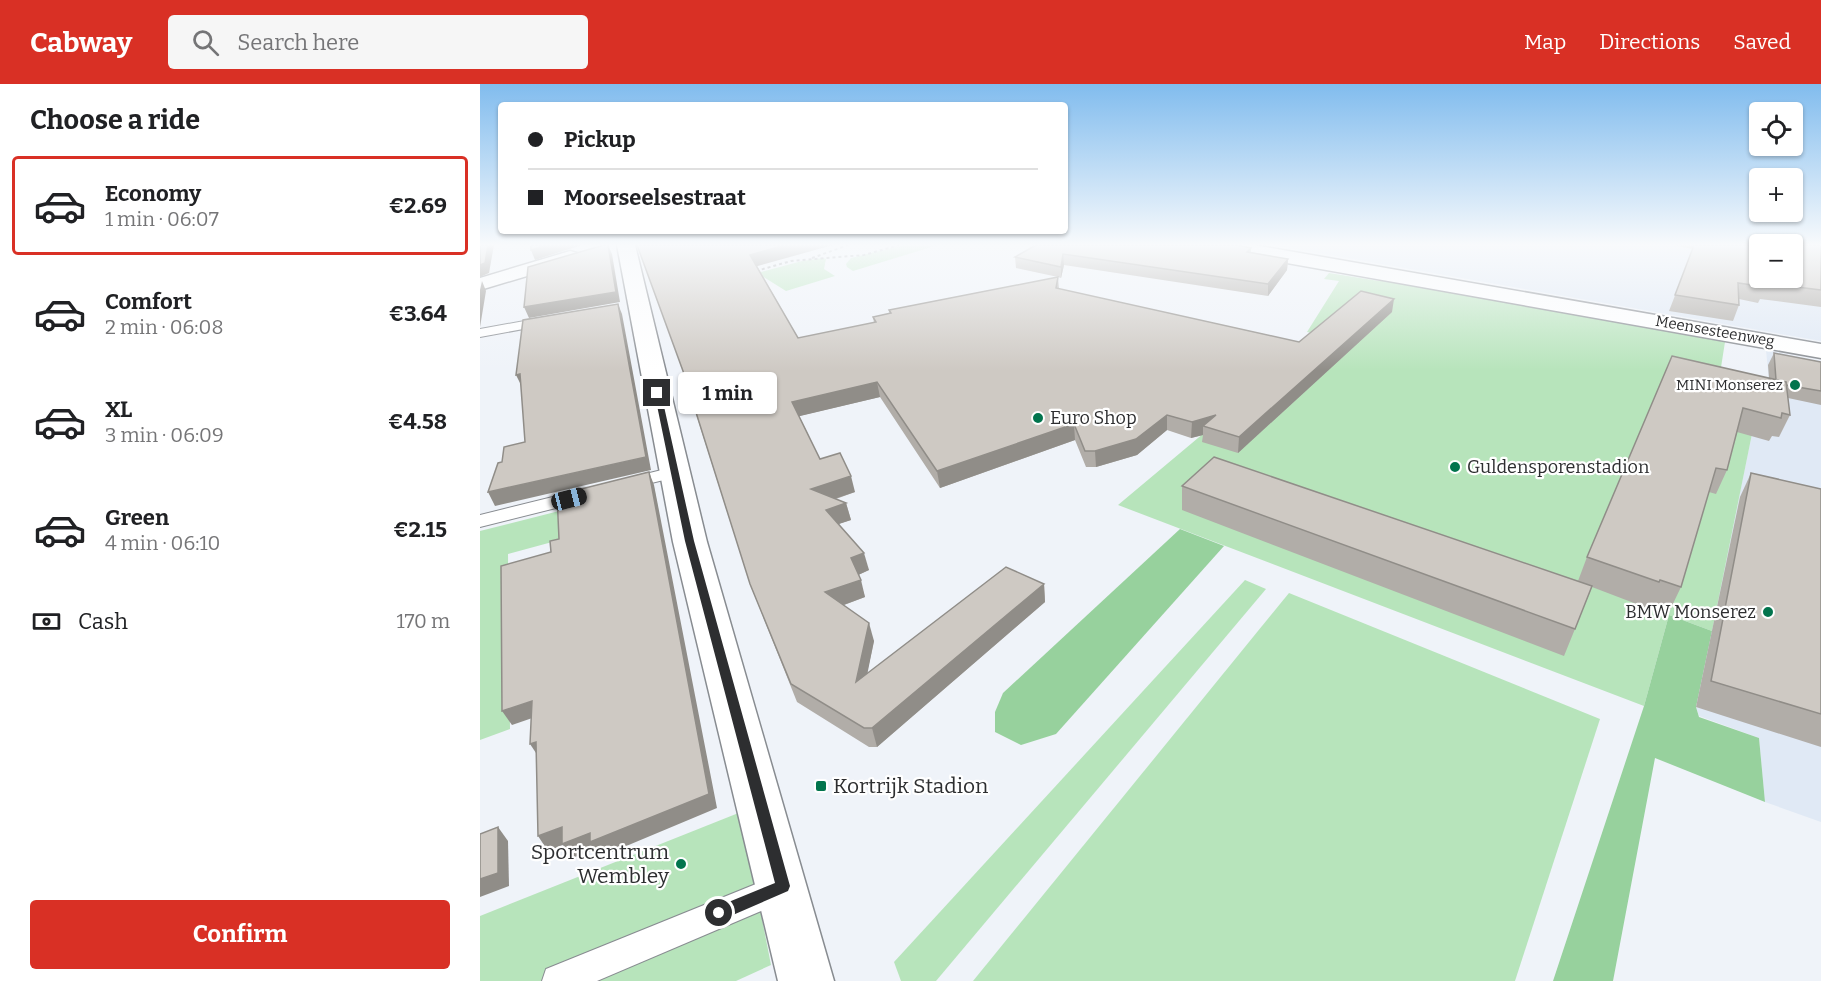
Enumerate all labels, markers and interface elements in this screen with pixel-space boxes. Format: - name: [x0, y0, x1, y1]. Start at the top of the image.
- search box: [168, 15, 588, 69]
- text: Cabway: [30, 26, 132, 59]
- icon: search: [189, 26, 222, 59]
- text: Search here: [237, 29, 359, 56]
- text: Map: [1524, 29, 1566, 55]
- text: Directions: [1599, 29, 1700, 55]
- text: Saved: [1733, 29, 1791, 55]
- map controls: [1749, 102, 1803, 288]
- button: locate: [1749, 102, 1803, 156]
- text: Choose a ride: [30, 104, 200, 136]
- text: Pickup: [564, 126, 636, 153]
- button: +: [1749, 168, 1803, 222]
- icon: car: [33, 179, 87, 233]
- text: Economy: [105, 180, 201, 207]
- text: Moorseelsestraat: [564, 184, 746, 211]
- text: €2.69: [389, 192, 447, 219]
- text: 1 min · 06:07: [105, 207, 219, 231]
- button: −: [1749, 234, 1803, 288]
- icon: car: [33, 287, 87, 341]
- text: Comfort: [105, 288, 192, 315]
- text: €3.64: [389, 300, 447, 327]
- street label: Meensesteenweg: [1654, 312, 1776, 350]
- text: 2 min · 06:08: [105, 315, 223, 339]
- callout: 1 min: [678, 372, 777, 414]
- place label: MINI Monserez: [1676, 376, 1783, 394]
- marker: MINI Monserez: [1788, 378, 1802, 392]
- route end: [643, 379, 670, 406]
- text: 1 min: [702, 381, 753, 405]
- icon: car: [33, 395, 87, 449]
- text: XL: [105, 396, 132, 423]
- place label: Euro Shop: [1050, 407, 1137, 429]
- text: €4.58: [388, 408, 447, 435]
- marker: Euro Shop: [1031, 411, 1045, 425]
- text: 3 min · 06:09: [105, 423, 224, 447]
- place label: Guldensporenstadion: [1467, 456, 1650, 478]
- marker: Guldensporenstadion: [1448, 460, 1462, 474]
- car: [549, 486, 589, 512]
- icon: car: [33, 503, 87, 557]
- text: Green: [105, 504, 169, 531]
- text: €2.15: [393, 516, 447, 543]
- text: 4 min · 06:10: [105, 531, 220, 555]
- place label: BMW Monserez: [1625, 601, 1756, 623]
- icon: cash: [30, 605, 63, 638]
- marker: BMW Monserez: [1761, 605, 1775, 619]
- text: Cash: [78, 608, 128, 635]
- text: 170 m: [397, 609, 450, 633]
- place label: Kortrijk Stadion: [833, 773, 988, 799]
- marker: Kortrijk Stadion: [814, 779, 828, 793]
- place label: Sportcentrum Wembley: [531, 839, 670, 889]
- marker: Sportcentrum Wembley: [674, 857, 688, 871]
- route start: [705, 899, 732, 926]
- button: Confirm: [30, 900, 450, 969]

